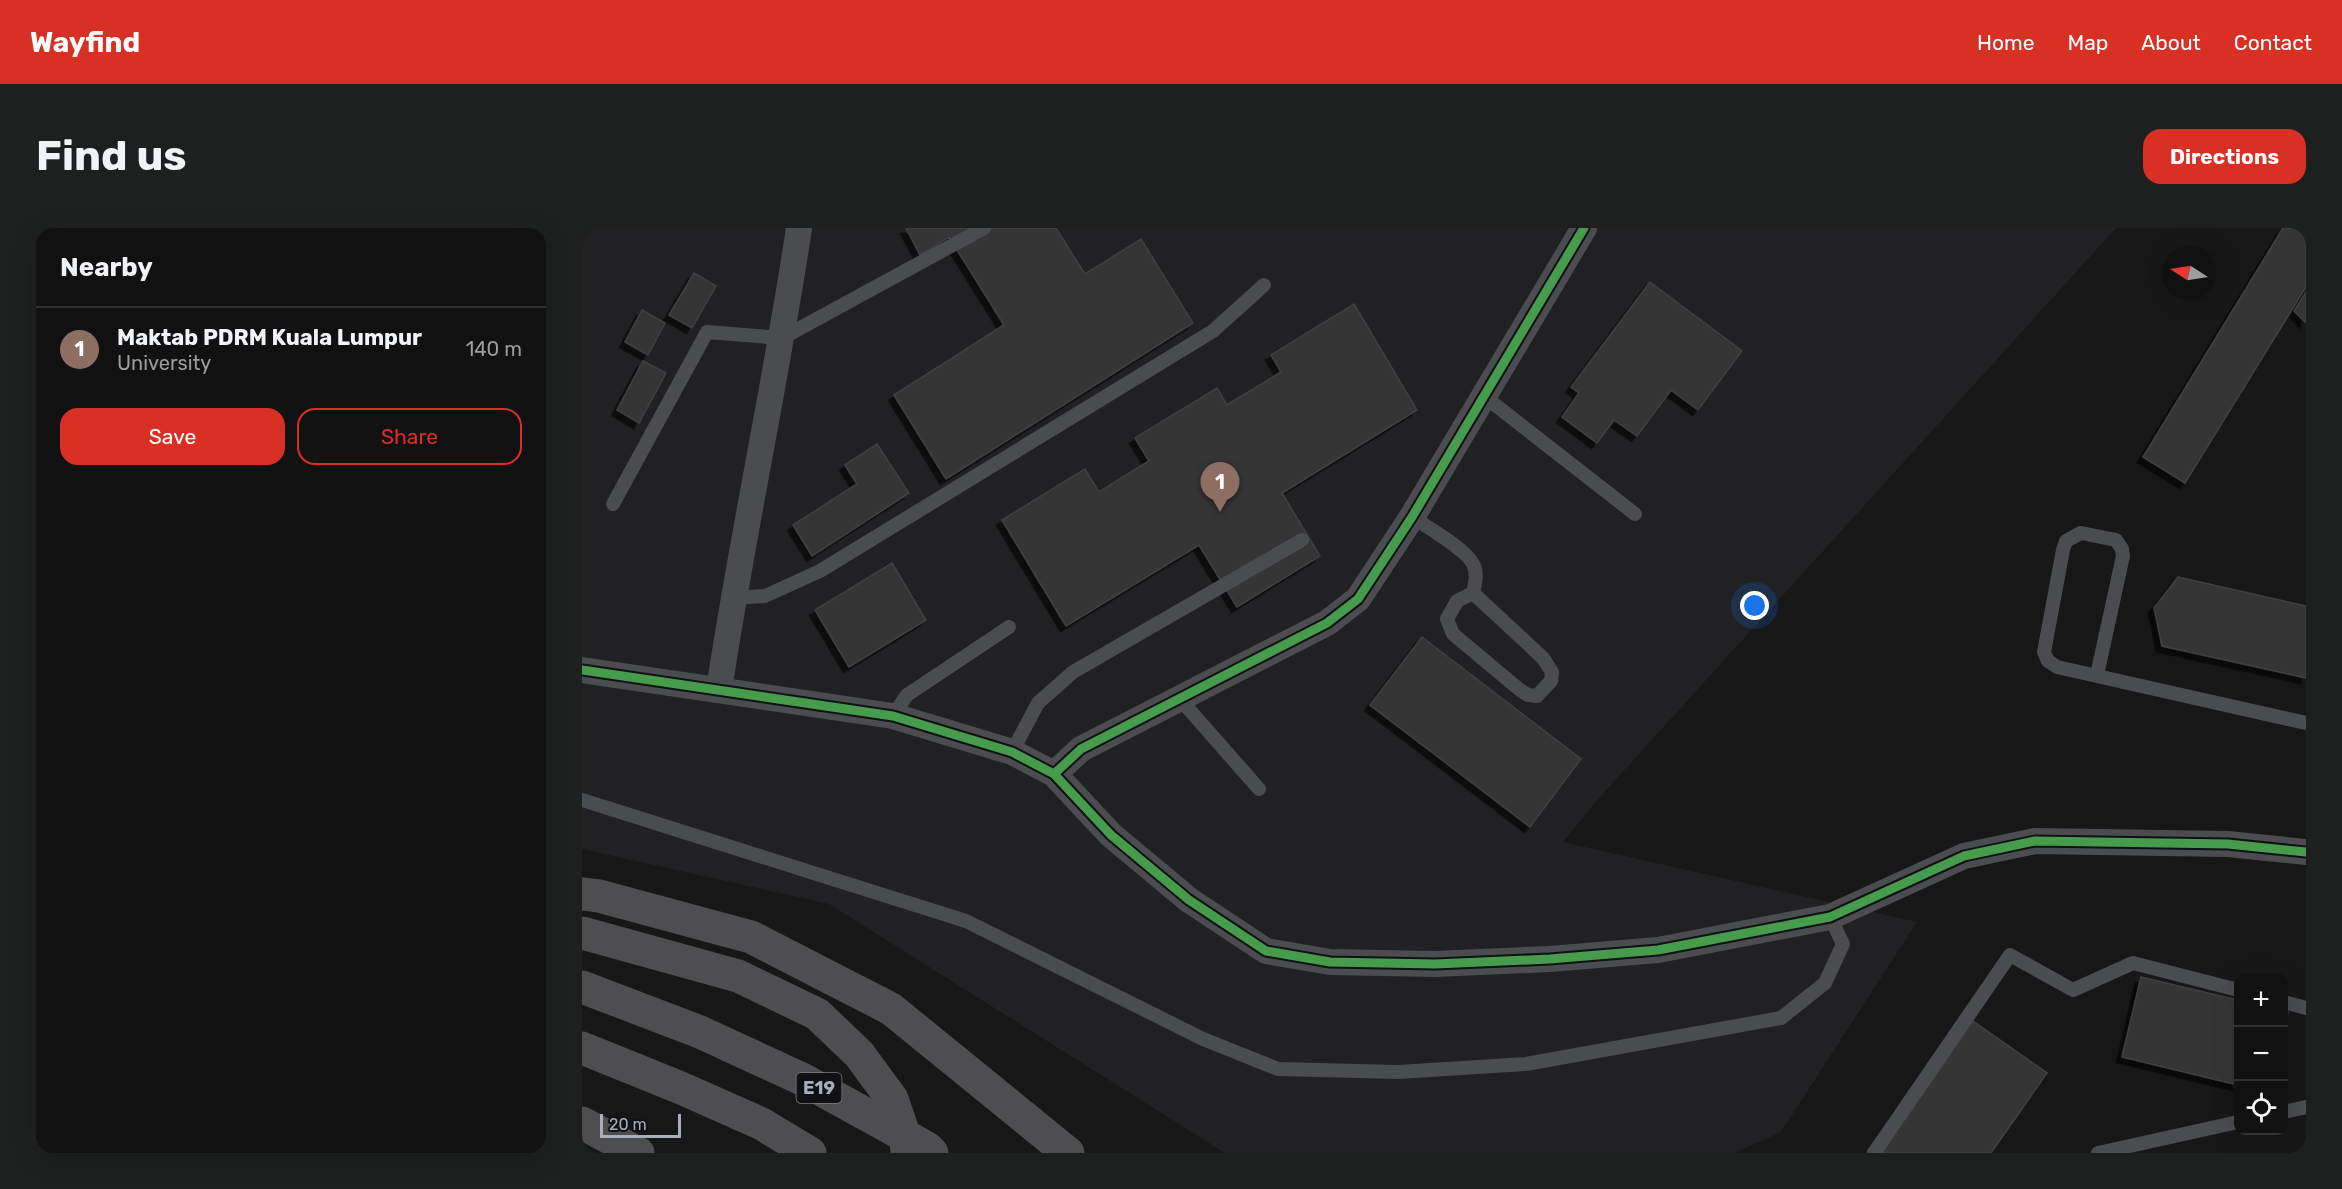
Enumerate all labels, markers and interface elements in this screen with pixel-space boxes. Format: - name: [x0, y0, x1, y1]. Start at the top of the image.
- text: Wayfind: [30, 26, 140, 59]
- text: Home: [1977, 30, 2034, 55]
- text: Map: [2067, 30, 2108, 55]
- text: About: [2141, 30, 2201, 55]
- text: Contact: [2234, 30, 2312, 55]
- button: Directions: [2143, 129, 2306, 184]
- text: Find us: [36, 131, 187, 181]
- north arrow: [2162, 246, 2216, 300]
- text: Nearby: [60, 252, 153, 283]
- text: Maktab PDRM Kuala Lumpur: [117, 324, 422, 351]
- text: 1: [75, 337, 84, 361]
- text: 140 m: [466, 337, 522, 361]
- text: University: [117, 351, 211, 375]
- button: Save: [60, 408, 285, 465]
- button: Share: [297, 408, 522, 465]
- pin: 1: [1200, 462, 1240, 512]
- your location: [1740, 591, 1769, 620]
- map controls: [2234, 973, 2288, 1135]
- button: +: [2234, 973, 2288, 1027]
- button: −: [2234, 1027, 2288, 1081]
- road number: E19: [796, 1073, 842, 1103]
- button: locate: [2234, 1081, 2288, 1135]
- scale bar: [600, 1111, 681, 1138]
- text: 20 m: [609, 1115, 647, 1134]

